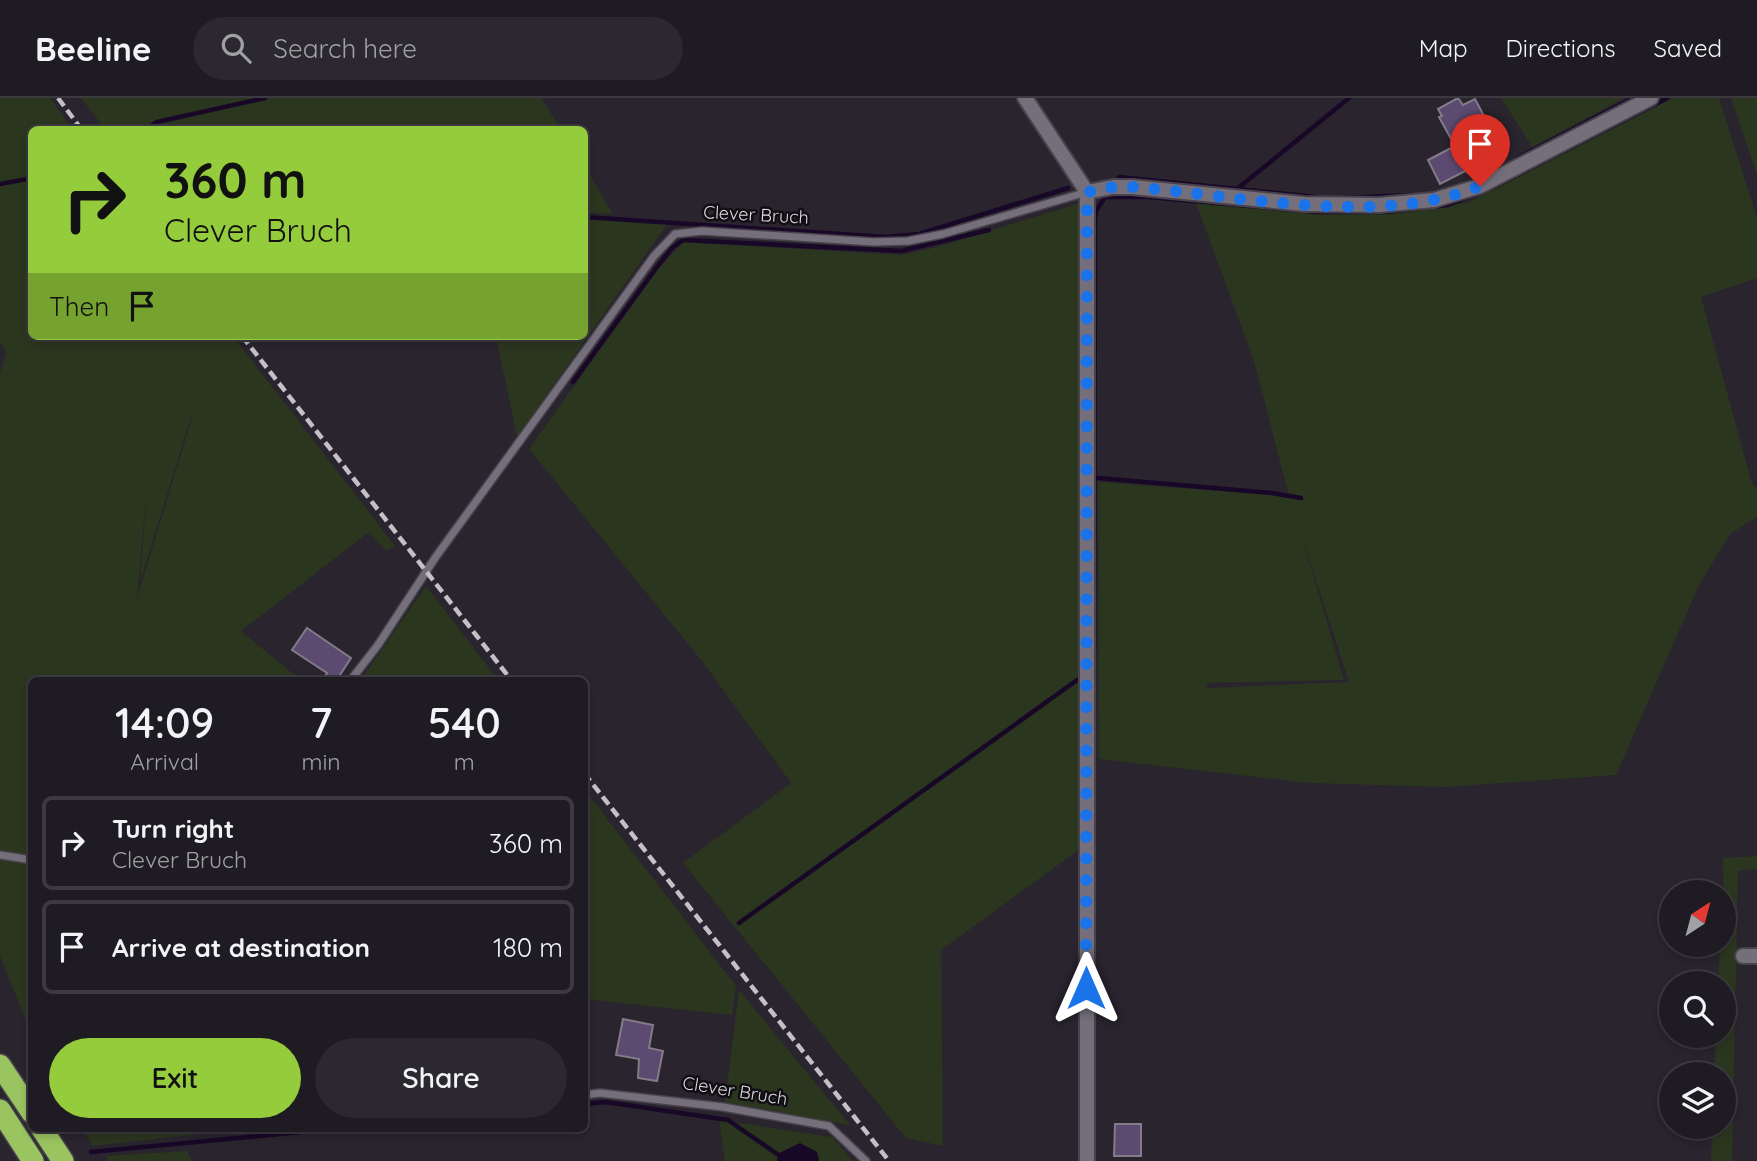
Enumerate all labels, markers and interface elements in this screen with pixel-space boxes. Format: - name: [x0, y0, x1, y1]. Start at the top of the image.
- search box: [193, 17, 683, 80]
- text: Beeline: [35, 28, 151, 69]
- icon: search: [217, 29, 255, 67]
- text: Search here: [273, 32, 417, 65]
- text: Map: [1419, 33, 1468, 63]
- text: Directions: [1506, 33, 1616, 63]
- text: Saved: [1654, 33, 1722, 63]
- pin: [1450, 114, 1510, 186]
- icon: arrive: [1461, 125, 1499, 163]
- text: 360 m: [164, 149, 306, 210]
- icon: right: [49, 154, 140, 245]
- street label: Clever Bruch: [703, 200, 809, 229]
- text: Clever Bruch: [164, 210, 352, 250]
- icon: arrive: [123, 287, 161, 325]
- text: Then: [49, 290, 109, 323]
- text: 14:09: [115, 696, 214, 749]
- text: 7: [310, 696, 332, 749]
- text: 540: [428, 696, 501, 749]
- text: Arrival: [130, 747, 199, 776]
- text: min: [301, 747, 341, 776]
- text: m: [454, 747, 475, 776]
- text: Turn right: [112, 812, 234, 845]
- icon: right: [53, 824, 91, 862]
- text: 360 m: [489, 827, 563, 860]
- text: Clever Bruch: [112, 845, 247, 874]
- north arrow: [1659, 880, 1736, 957]
- map controls: [1659, 880, 1736, 1139]
- icon: arrive: [53, 928, 91, 966]
- text: Arrive at destination: [112, 931, 370, 964]
- text: 180 m: [493, 931, 563, 964]
- position arrow: [1049, 951, 1123, 1025]
- button: search: [1659, 971, 1736, 1048]
- button: Exit: [49, 1038, 301, 1118]
- button: Share: [315, 1038, 567, 1118]
- button: layers: [1659, 1062, 1736, 1139]
- street label: Clever Bruch: [681, 1071, 789, 1110]

